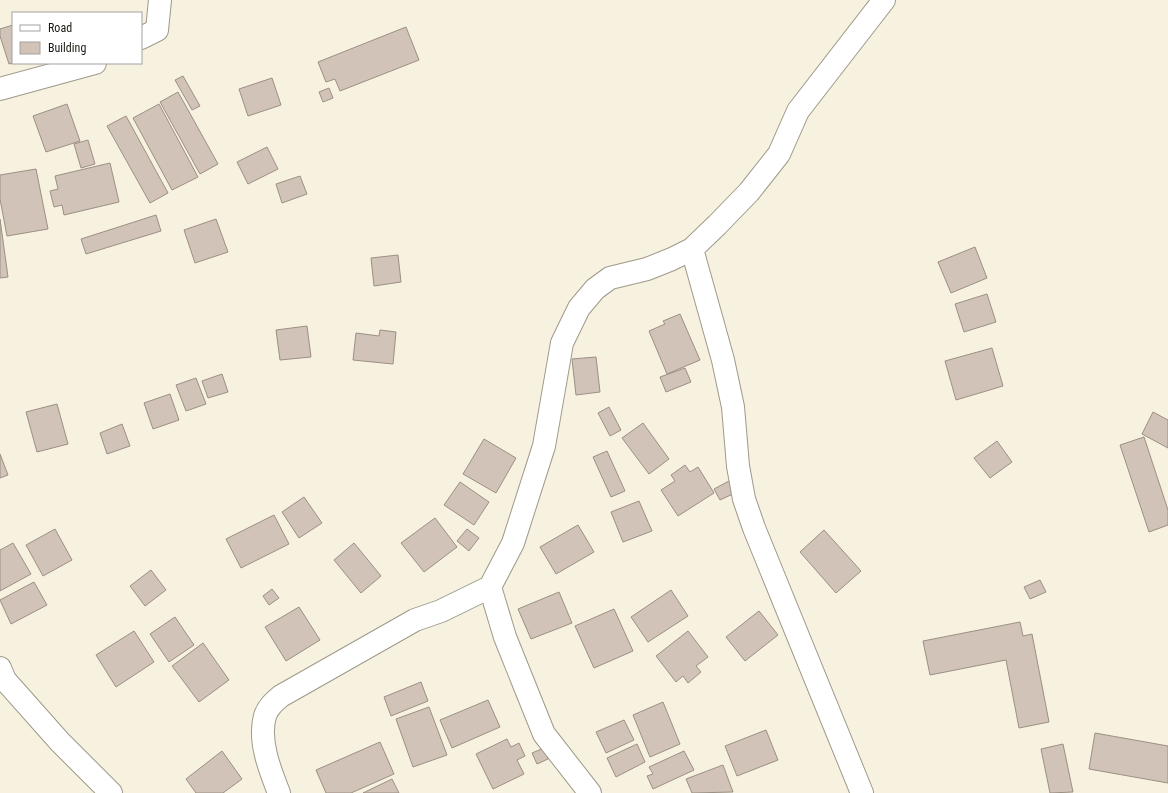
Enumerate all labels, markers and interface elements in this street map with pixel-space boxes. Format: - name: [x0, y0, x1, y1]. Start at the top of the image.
- legend: [12, 12, 142, 64]
- text: Road: [48, 21, 72, 35]
- text: Building: [48, 41, 86, 55]

